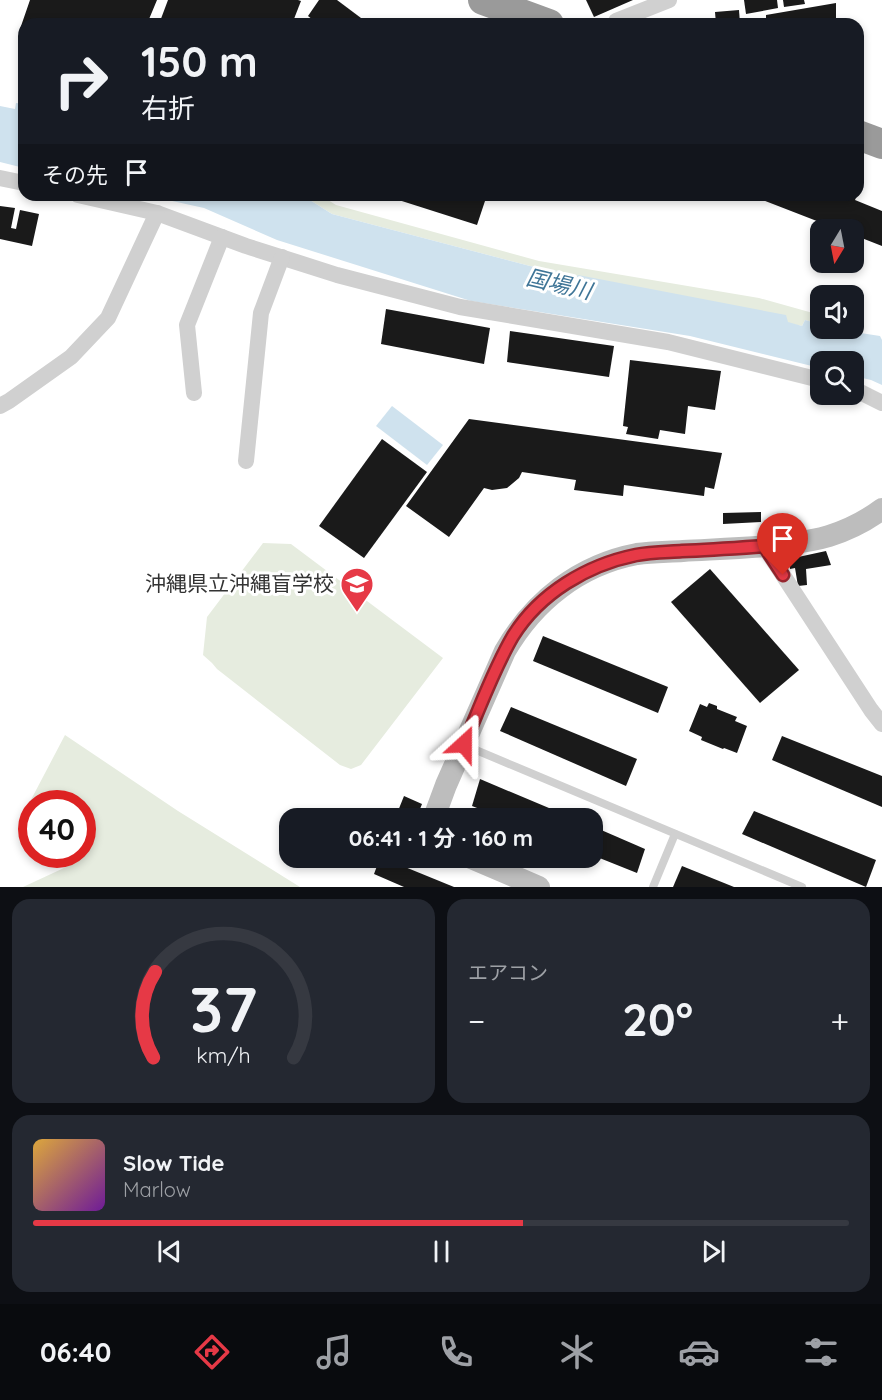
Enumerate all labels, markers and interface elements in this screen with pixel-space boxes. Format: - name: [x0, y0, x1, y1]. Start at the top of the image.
- text: 150 m: [141, 35, 258, 88]
- icon: right: [42, 42, 120, 120]
- text: 右折: [141, 91, 195, 125]
- icon: arrive: [120, 156, 153, 189]
- text: その先: [42, 161, 108, 189]
- north arrow: [810, 219, 864, 273]
- map controls: [810, 219, 864, 405]
- water label: 国場川: [524, 263, 596, 306]
- button: sound: [810, 285, 864, 339]
- button: search: [810, 351, 864, 405]
- pin: [757, 513, 808, 575]
- icon: arrive: [766, 522, 799, 555]
- school or university icon: 沖縄県立沖縄盲学校: [339, 566, 375, 613]
- place label: 沖縄県立沖縄盲学校: [145, 570, 334, 596]
- position arrow: [432, 712, 496, 776]
- speed limit sign: 40: [18, 790, 96, 868]
- text: 06:41 · 1 分 · 160 m: [349, 824, 533, 852]
- text: エアコン: [468, 960, 548, 985]
- text: 37: [190, 970, 257, 1048]
- text: 20°: [622, 991, 693, 1047]
- text: −: [468, 1000, 485, 1041]
- text: +: [830, 1000, 849, 1041]
- text: km/h: [196, 1042, 251, 1068]
- text: Slow Tide: [123, 1149, 224, 1177]
- text: Marlow: [123, 1177, 191, 1202]
- icon: previous: [153, 1235, 186, 1268]
- icon: pause: [425, 1235, 458, 1268]
- icon: next: [697, 1235, 730, 1268]
- icon: directions: [191, 1331, 233, 1373]
- icon: music: [313, 1331, 355, 1373]
- icon: phone: [435, 1331, 477, 1373]
- icon: climate: [556, 1331, 598, 1373]
- icon: car: [678, 1331, 720, 1373]
- icon: filters: [800, 1331, 842, 1373]
- text: 06:40: [40, 1335, 111, 1369]

